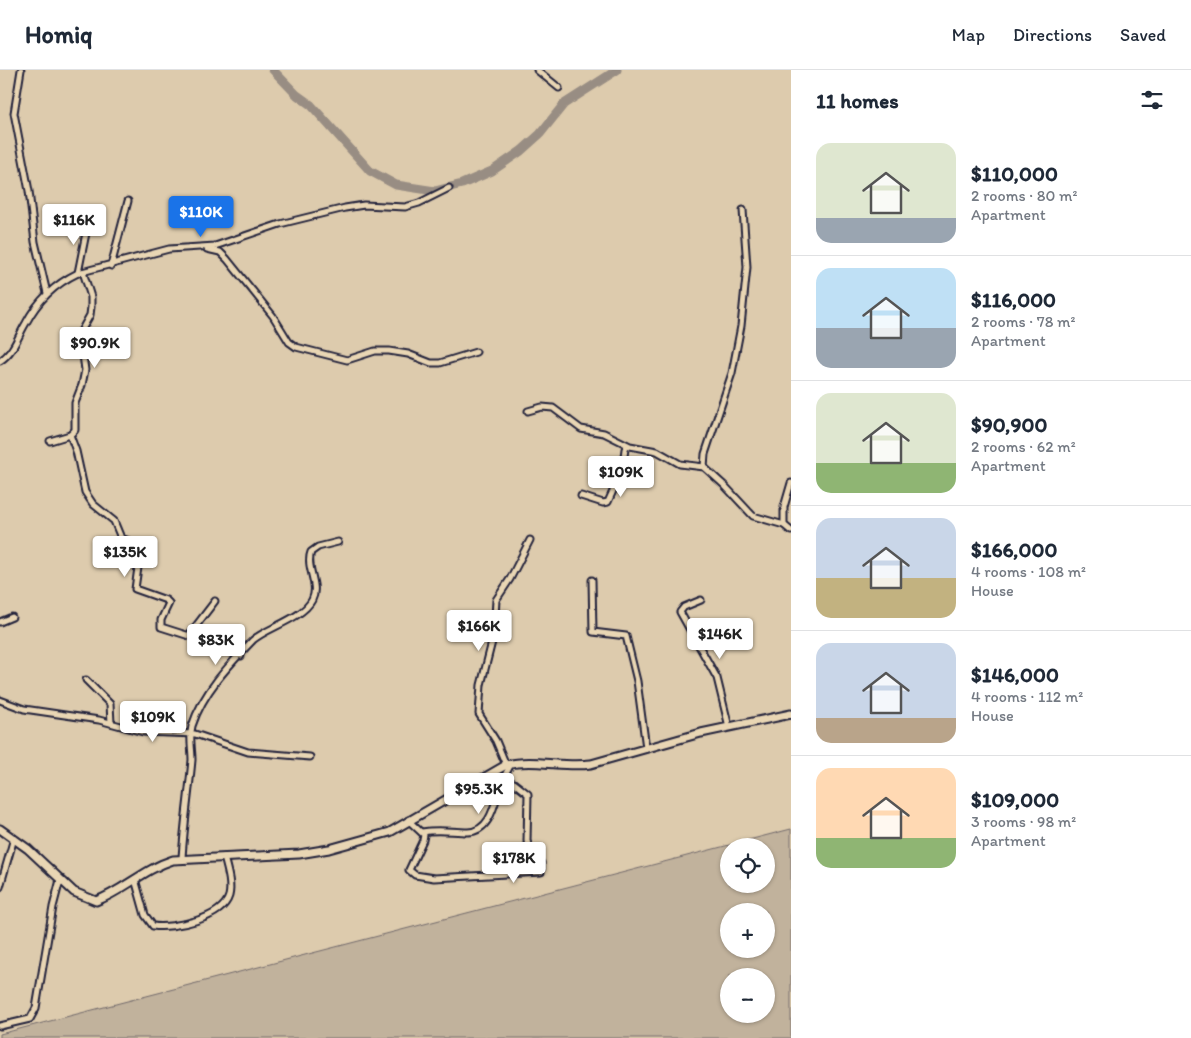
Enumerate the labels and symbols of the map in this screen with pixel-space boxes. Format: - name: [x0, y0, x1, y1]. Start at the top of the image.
- pin: $110K: [166, 196, 236, 238]
- pin: $116K: [39, 204, 109, 246]
- pin: $90.9K: [54, 326, 136, 369]
- pin: $109K: [586, 456, 656, 498]
- pin: $135K: [90, 536, 160, 578]
- pin: $166K: [444, 610, 514, 652]
- pin: $146K: [685, 618, 755, 660]
- pin: $83K: [186, 624, 246, 666]
- pin: $109K: [118, 700, 188, 743]
- pin: $95.3K: [438, 772, 520, 815]
- pin: $178K: [479, 842, 549, 884]

